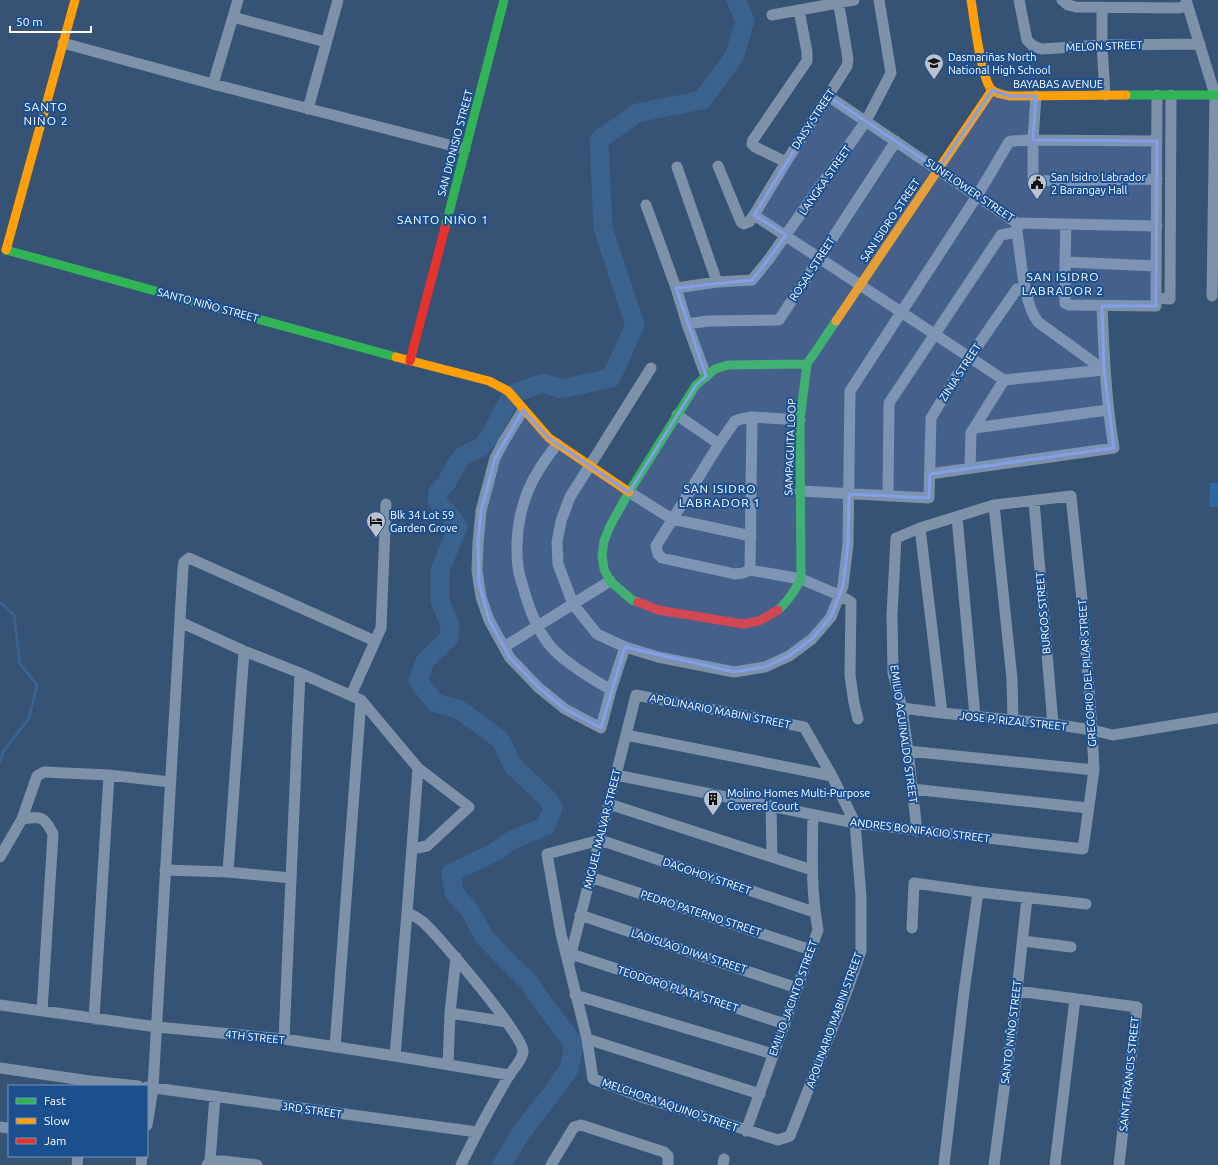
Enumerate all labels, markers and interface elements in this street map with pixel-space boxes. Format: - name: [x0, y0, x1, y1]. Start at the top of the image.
- scale bar: [10, 8, 91, 34]
- text: 50 m: [16, 15, 43, 28]
- street label: MELON STREET: [1065, 39, 1143, 53]
- place label: Dasmariñas North National High School: [948, 51, 1051, 76]
- school or university icon: Dasmariñas North National High School: [923, 52, 945, 80]
- street label: BAYABAS AVENUE: [1013, 78, 1103, 90]
- street label: DAISY STREET: [789, 87, 837, 151]
- street label: SAN DIONISIO STREET: [435, 88, 475, 198]
- district label: SANTO NIÑO 2: [23, 100, 69, 127]
- street label: LANGKA STREET: [797, 143, 853, 217]
- street label: SUNFLOWER STREET: [924, 156, 1016, 224]
- place label: San Isidro Labrador 2 Barangay Hall: [1051, 171, 1146, 196]
- public building icon: San Isidro Labrador 2 Barangay Hall: [1026, 172, 1048, 200]
- street label: SAN ISIDRO STREET: [858, 176, 922, 264]
- district label: SANTO NIÑO 1: [397, 213, 489, 226]
- street label: ROSAL STREET: [787, 235, 837, 303]
- district label: SAN ISIDRO LABRADOR 2: [1022, 270, 1104, 297]
- street label: SANTO NIÑO STREET: [156, 286, 260, 324]
- street label: ZINIA STREET: [937, 341, 983, 403]
- street label: SAMPAGUITA LOOP: [782, 398, 798, 496]
- district label: SAN ISIDRO LABRADOR 1: [679, 482, 761, 509]
- place label: Blk 34 Lot 59 Garden Grove: [390, 509, 458, 534]
- hotel icon: Blk 34 Lot 59 Garden Grove: [365, 510, 387, 538]
- street label: BURGOS STREET: [1033, 571, 1053, 655]
- street label: GREGORIO DEL PILAR STREET: [1076, 599, 1098, 747]
- street label: EMILIO AGUINALDO STREET: [888, 664, 920, 804]
- street label: APOLINARIO MABINI STREET: [649, 691, 791, 731]
- street label: JOSE P. RIZAL STREET: [959, 709, 1067, 733]
- street label: MIGUEL MALVAR STREET: [581, 768, 623, 890]
- place label: Molino Homes Multi-Purpose Covered Court: [727, 787, 870, 812]
- building icon: Molino Homes Multi-Purpose Covered Court: [702, 788, 724, 816]
- street label: ANDRES BONIFACIO STREET: [850, 815, 990, 845]
- street label: DAGOHOY STREET: [661, 855, 753, 897]
- street label: PEDRO PATERNO STREET: [639, 888, 763, 938]
- street label: LADISLAO DIWA STREET: [630, 927, 748, 975]
- street label: EMILIO JACINTO STREET: [766, 939, 820, 1057]
- street label: APOLINARIO MABINI STREET: [804, 951, 864, 1089]
- street label: TEODORO PLATA STREET: [616, 964, 740, 1014]
- street label: SANTO NIÑO STREET: [999, 979, 1023, 1085]
- street label: SAINT FRANCIS STREET: [1117, 1016, 1141, 1132]
- street label: 4TH STREET: [225, 1028, 285, 1046]
- street label: MELCHORA AQUINO STREET: [601, 1076, 739, 1134]
- legend: [8, 1085, 148, 1157]
- text: Fast: [44, 1094, 66, 1107]
- street label: 3RD STREET: [281, 1100, 343, 1120]
- text: Slow: [44, 1114, 70, 1127]
- text: Jam: [44, 1134, 66, 1147]

